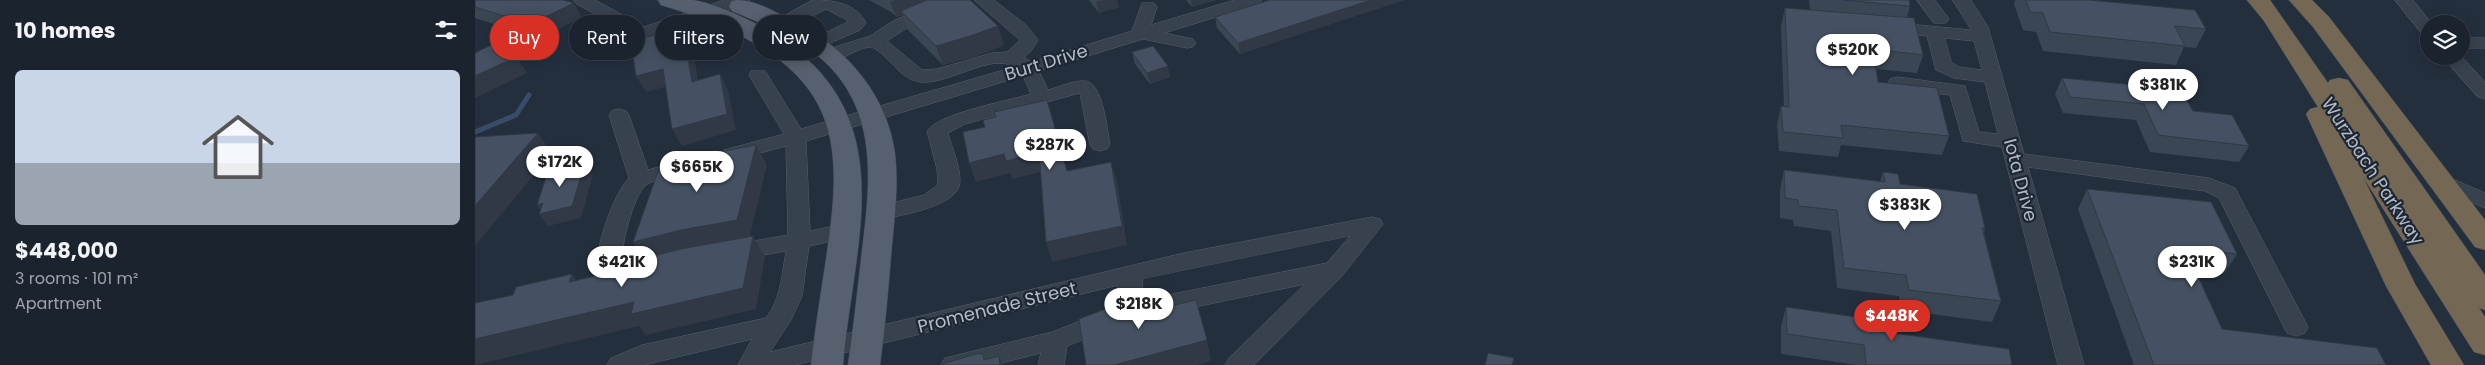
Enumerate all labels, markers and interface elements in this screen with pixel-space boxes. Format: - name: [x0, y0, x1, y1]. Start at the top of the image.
- chip: Buy: [490, 15, 559, 60]
- chip: Rent: [569, 15, 645, 60]
- chip: Filters: [655, 15, 743, 60]
- chip: New: [753, 15, 827, 60]
- map controls: [2420, 15, 2470, 65]
- button: layers: [2420, 15, 2470, 65]
- text: 10 homes: [15, 16, 115, 45]
- icon: filters: [432, 16, 460, 44]
- pin: $520K: [1818, 34, 1888, 76]
- street label: Burt Drive: [1001, 38, 1091, 86]
- text: $520K: [1827, 38, 1879, 61]
- pin: $381K: [2128, 68, 2198, 111]
- text: $381K: [2139, 73, 2187, 96]
- street label: Wurzbach Parkway: [2316, 92, 2430, 250]
- icon: home: [193, 102, 283, 192]
- pin: $287K: [1015, 128, 1085, 171]
- text: $287K: [1025, 133, 1075, 156]
- street label: Iota Drive: [1998, 136, 2044, 224]
- pin: $172K: [525, 146, 595, 188]
- text: $172K: [537, 150, 583, 173]
- pin: $665K: [662, 150, 732, 193]
- text: $665K: [671, 155, 723, 178]
- pin: $383K: [1870, 188, 1940, 231]
- text: $383K: [1879, 193, 1931, 216]
- text: $448,000: [15, 236, 118, 265]
- pin: $421K: [587, 246, 657, 288]
- pin: $231K: [2157, 246, 2227, 288]
- text: $421K: [598, 250, 646, 273]
- text: $231K: [2169, 250, 2215, 273]
- text: 3 rooms · 101 m²: [15, 267, 138, 290]
- street label: Promenade Street: [915, 275, 1079, 339]
- pin: $218K: [1104, 288, 1174, 330]
- text: Apartment: [15, 292, 102, 315]
- text: $218K: [1115, 292, 1163, 315]
- pin: $448K: [1857, 300, 1927, 342]
- text: $448K: [1865, 304, 1919, 327]

